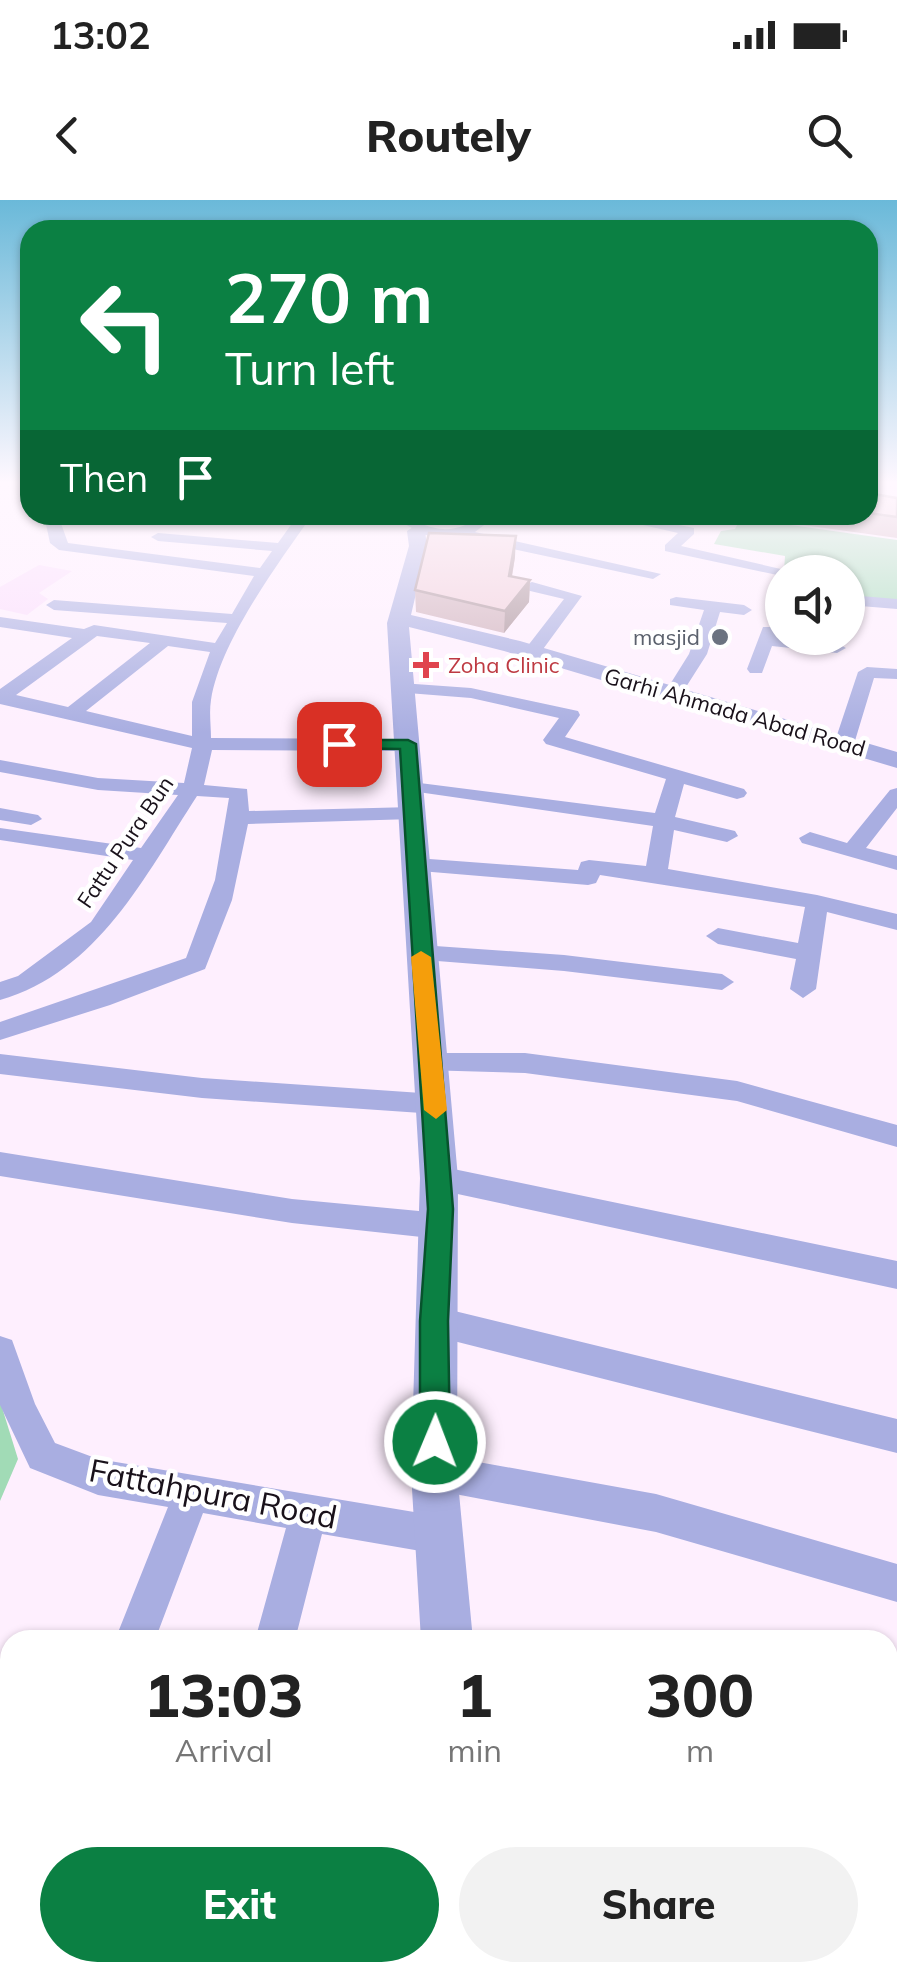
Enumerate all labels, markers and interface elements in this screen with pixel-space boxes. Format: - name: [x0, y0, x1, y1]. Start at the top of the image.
- text: 13:02: [50, 11, 151, 59]
- text: Routely: [366, 107, 531, 163]
- icon: back: [40, 108, 95, 163]
- icon: search: [802, 108, 857, 163]
- text: 270 m: [225, 253, 433, 341]
- icon: left: [60, 260, 190, 390]
- text: Turn left: [225, 340, 394, 396]
- icon: arrive: [168, 450, 223, 505]
- text: Then: [60, 454, 148, 502]
- map controls: [765, 555, 865, 655]
- button: sound: [765, 555, 865, 655]
- place label: masjid: [633, 623, 700, 651]
- marker: masjid: [709, 626, 731, 648]
- place label: Zoha Clinic: [448, 651, 560, 679]
- marker: Zoha Clinic: [413, 652, 439, 678]
- street label: Garhi Ahmada Abad Road: [601, 661, 869, 763]
- pin: [297, 702, 382, 787]
- icon: arrive: [312, 717, 367, 772]
- street label: Fattu Pura Bun: [71, 771, 179, 913]
- position arrow: [383, 1390, 487, 1494]
- street label: Fattahpura Road: [86, 1449, 341, 1537]
- text: 13:03: [144, 1657, 304, 1732]
- text: 1: [457, 1657, 493, 1732]
- text: 300: [646, 1657, 754, 1732]
- text: Arrival: [175, 1730, 273, 1770]
- text: min: [448, 1730, 502, 1770]
- text: m: [686, 1730, 714, 1770]
- button: Exit: [40, 1847, 439, 1962]
- button: Share: [459, 1847, 858, 1962]

